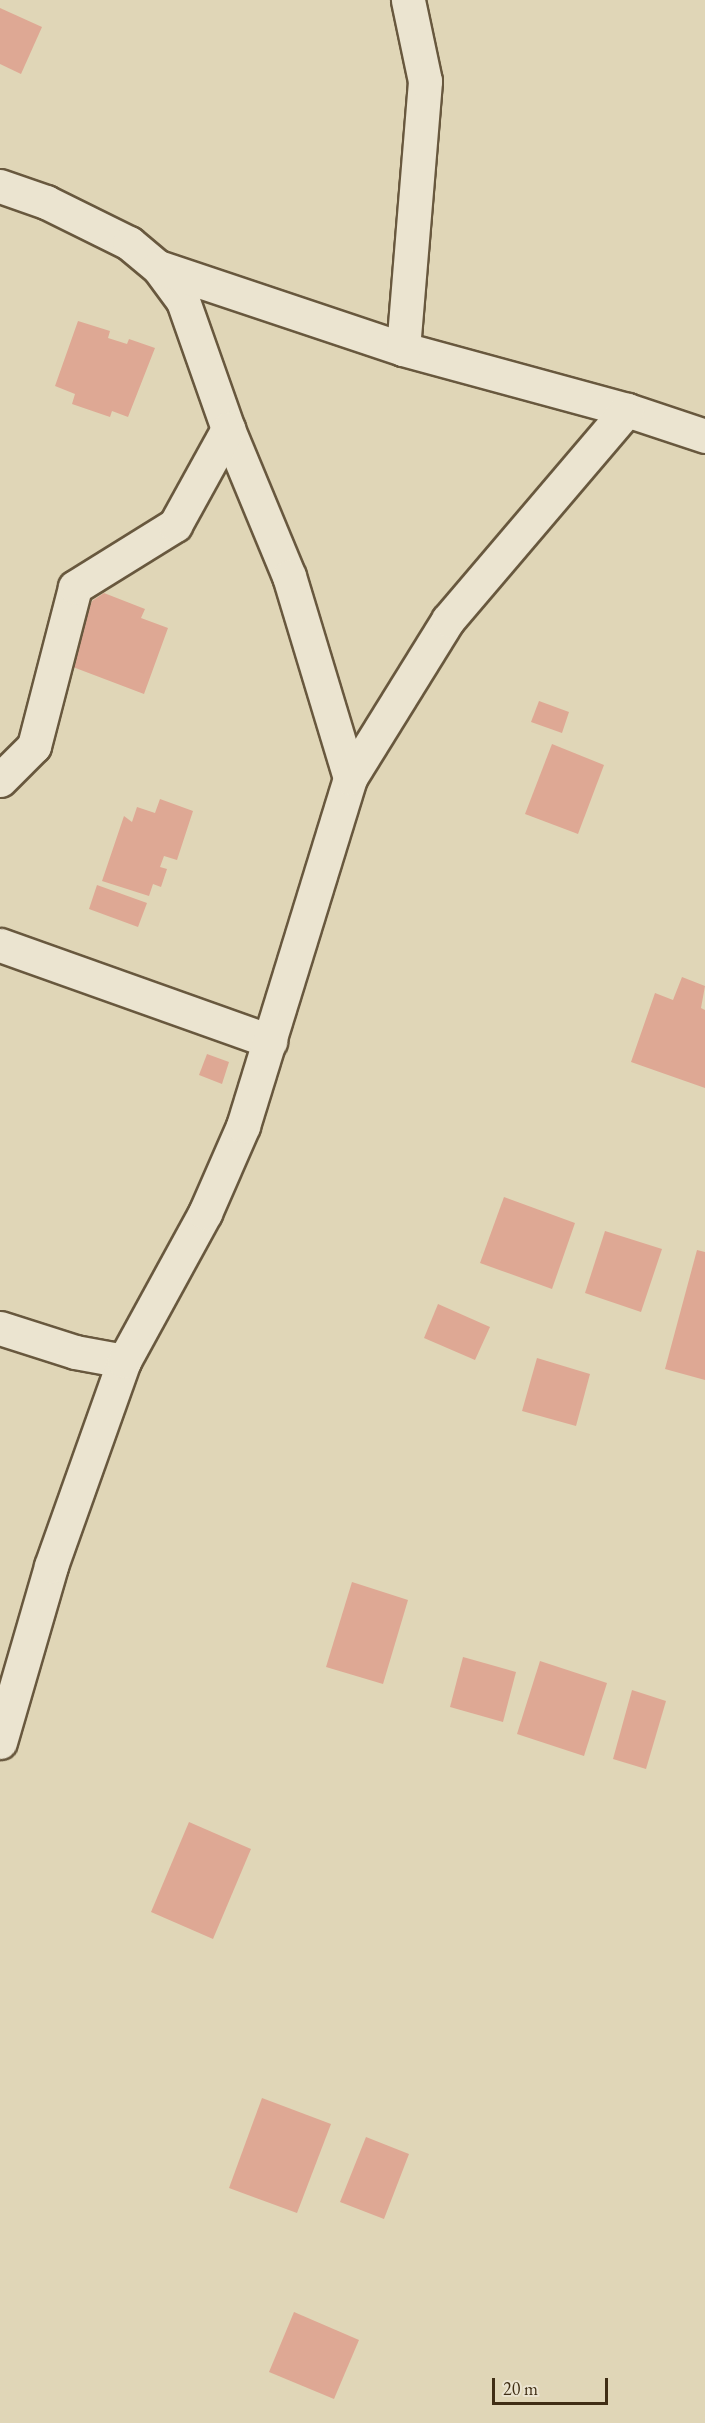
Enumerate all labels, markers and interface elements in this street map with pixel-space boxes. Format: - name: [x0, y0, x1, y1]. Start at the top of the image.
- scale bar: [495, 2366, 610, 2404]
- text: 20 m: [503, 2377, 538, 2400]

